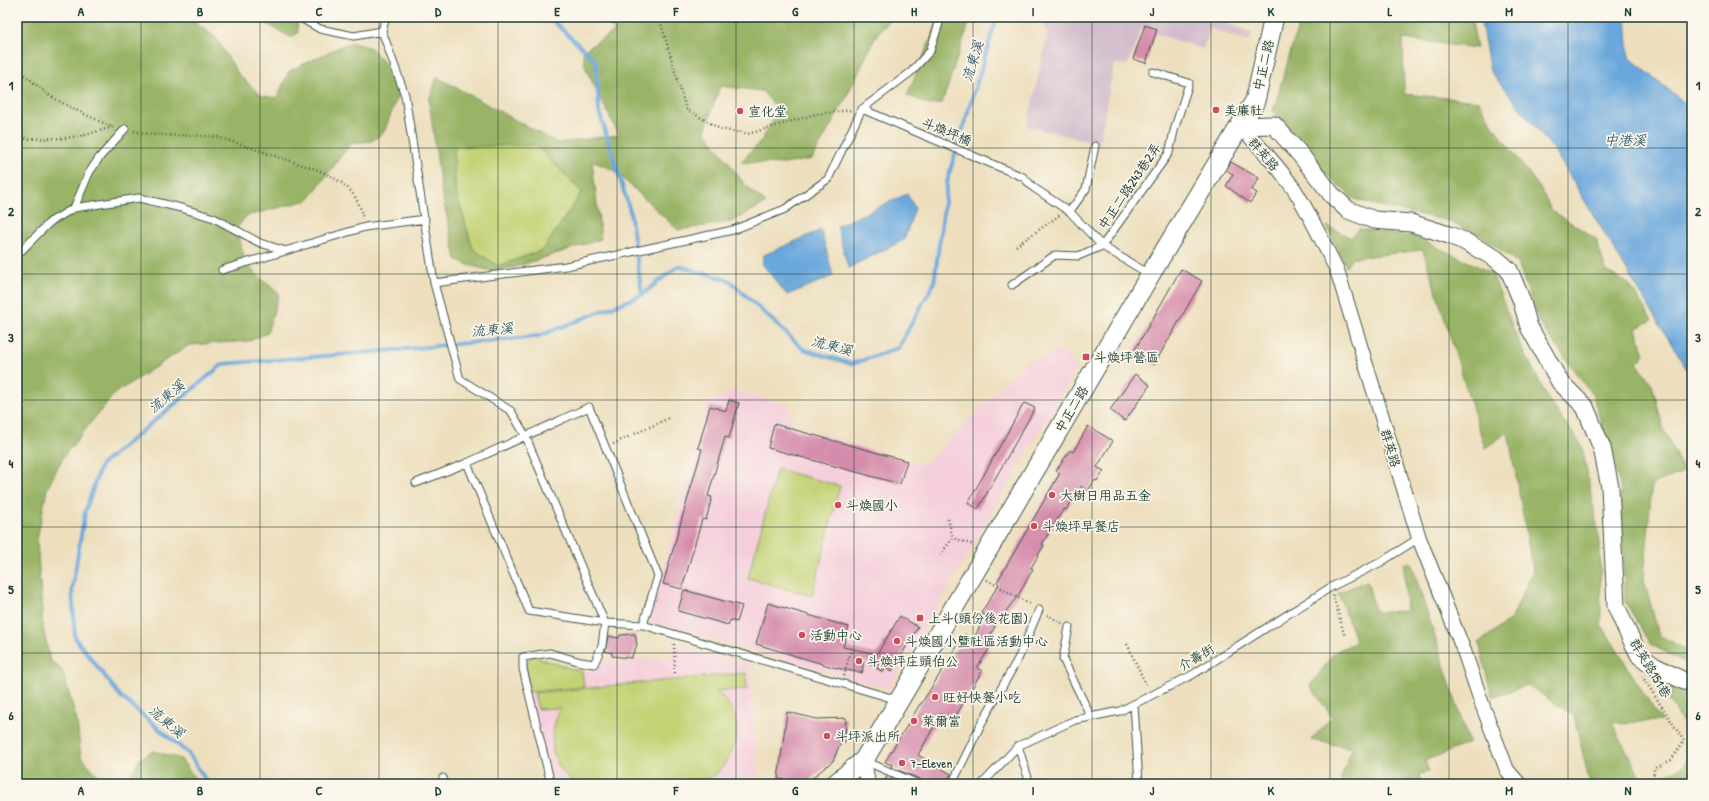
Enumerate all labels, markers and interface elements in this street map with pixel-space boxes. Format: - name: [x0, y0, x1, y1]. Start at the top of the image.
- text: A: [78, 2, 85, 20]
- text: B: [197, 2, 204, 20]
- text: C: [315, 2, 323, 20]
- text: D: [435, 2, 442, 20]
- text: E: [554, 2, 560, 20]
- text: F: [673, 2, 680, 20]
- text: G: [792, 2, 799, 20]
- text: H: [911, 2, 917, 20]
- text: I: [1031, 2, 1035, 20]
- text: J: [1150, 2, 1155, 20]
- text: K: [1268, 2, 1275, 20]
- text: L: [1388, 2, 1393, 20]
- text: M: [1505, 2, 1513, 20]
- text: N: [1625, 2, 1632, 20]
- water label: 流東溪: [957, 37, 988, 84]
- street label: 中正二路: [1248, 38, 1278, 92]
- text: 1: [9, 76, 14, 94]
- text: 1: [1696, 76, 1701, 94]
- place label: 美廉社: [1224, 101, 1263, 119]
- place label: 宣化堂: [748, 102, 787, 120]
- marker: 美廉社: [1211, 105, 1221, 115]
- marker: 宣化堂: [735, 106, 745, 116]
- street label: 斗煥坪橋: [920, 113, 974, 149]
- water label: 中港溪: [1604, 130, 1647, 149]
- street label: 群英路: [1244, 133, 1284, 175]
- street label: 中正二路243巷2弄: [1093, 139, 1165, 233]
- text: 2: [8, 202, 15, 220]
- text: 2: [1695, 202, 1702, 220]
- water label: 流東溪: [470, 318, 515, 340]
- text: 3: [8, 328, 14, 346]
- text: 3: [1695, 328, 1701, 346]
- water label: 流東溪: [809, 330, 856, 360]
- place label: 斗煥坪營區: [1094, 348, 1159, 366]
- marker: 斗煥坪營區: [1081, 352, 1091, 362]
- water label: 流東溪: [144, 375, 189, 417]
- street label: 中正二路: [1050, 382, 1092, 436]
- street label: 群英路: [1377, 427, 1405, 469]
- text: 4: [9, 454, 14, 472]
- text: 4: [1696, 454, 1701, 472]
- place label: 大樹日用品五金: [1060, 486, 1151, 504]
- marker: 大樹日用品五金: [1047, 490, 1057, 500]
- place label: 斗煥國小: [846, 496, 898, 514]
- marker: 斗煥國小: [833, 500, 843, 510]
- place label: 斗煥坪早餐店: [1042, 517, 1120, 535]
- marker: 斗煥坪早餐店: [1029, 521, 1039, 531]
- text: 5: [8, 580, 14, 598]
- text: 5: [1695, 580, 1701, 598]
- place label: 上斗(頭份後花園): [928, 609, 1028, 627]
- marker: 上斗(頭份後花園): [915, 613, 925, 623]
- place label: 活動中心: [810, 626, 862, 644]
- marker: 活動中心: [797, 630, 807, 640]
- place label: 斗煥國小暨社區活動中心: [905, 632, 1048, 650]
- street label: 群英路151巷: [1626, 635, 1676, 701]
- marker: 斗煥國小暨社區活動中心: [892, 636, 902, 646]
- street label: 介壽街: [1175, 639, 1217, 675]
- place label: 斗煥坪庄頭伯公: [867, 652, 958, 670]
- marker: 斗煥坪庄頭伯公: [854, 656, 864, 666]
- place label: 旺好快餐小吃: [943, 688, 1021, 706]
- marker: 旺好快餐小吃: [930, 692, 940, 702]
- water label: 流東溪: [145, 700, 190, 742]
- text: 6: [8, 706, 14, 724]
- text: 6: [1695, 706, 1701, 724]
- place label: 萊爾富: [922, 712, 961, 730]
- marker: 萊爾富: [909, 716, 919, 726]
- place label: 斗坪派出所: [835, 727, 900, 745]
- marker: 斗坪派出所: [822, 731, 832, 741]
- place label: 7-Eleven: [910, 754, 952, 772]
- marker: 7-Eleven: [897, 758, 907, 768]
- text: A: [78, 781, 85, 799]
- text: B: [197, 781, 204, 799]
- text: C: [315, 781, 323, 799]
- text: D: [435, 781, 442, 799]
- text: E: [554, 781, 560, 799]
- text: F: [673, 781, 680, 799]
- text: G: [792, 781, 799, 799]
- text: H: [911, 781, 917, 799]
- text: I: [1031, 781, 1035, 799]
- text: J: [1150, 781, 1155, 799]
- text: K: [1268, 781, 1275, 799]
- text: L: [1388, 781, 1393, 799]
- text: M: [1505, 781, 1513, 799]
- text: N: [1625, 781, 1632, 799]

